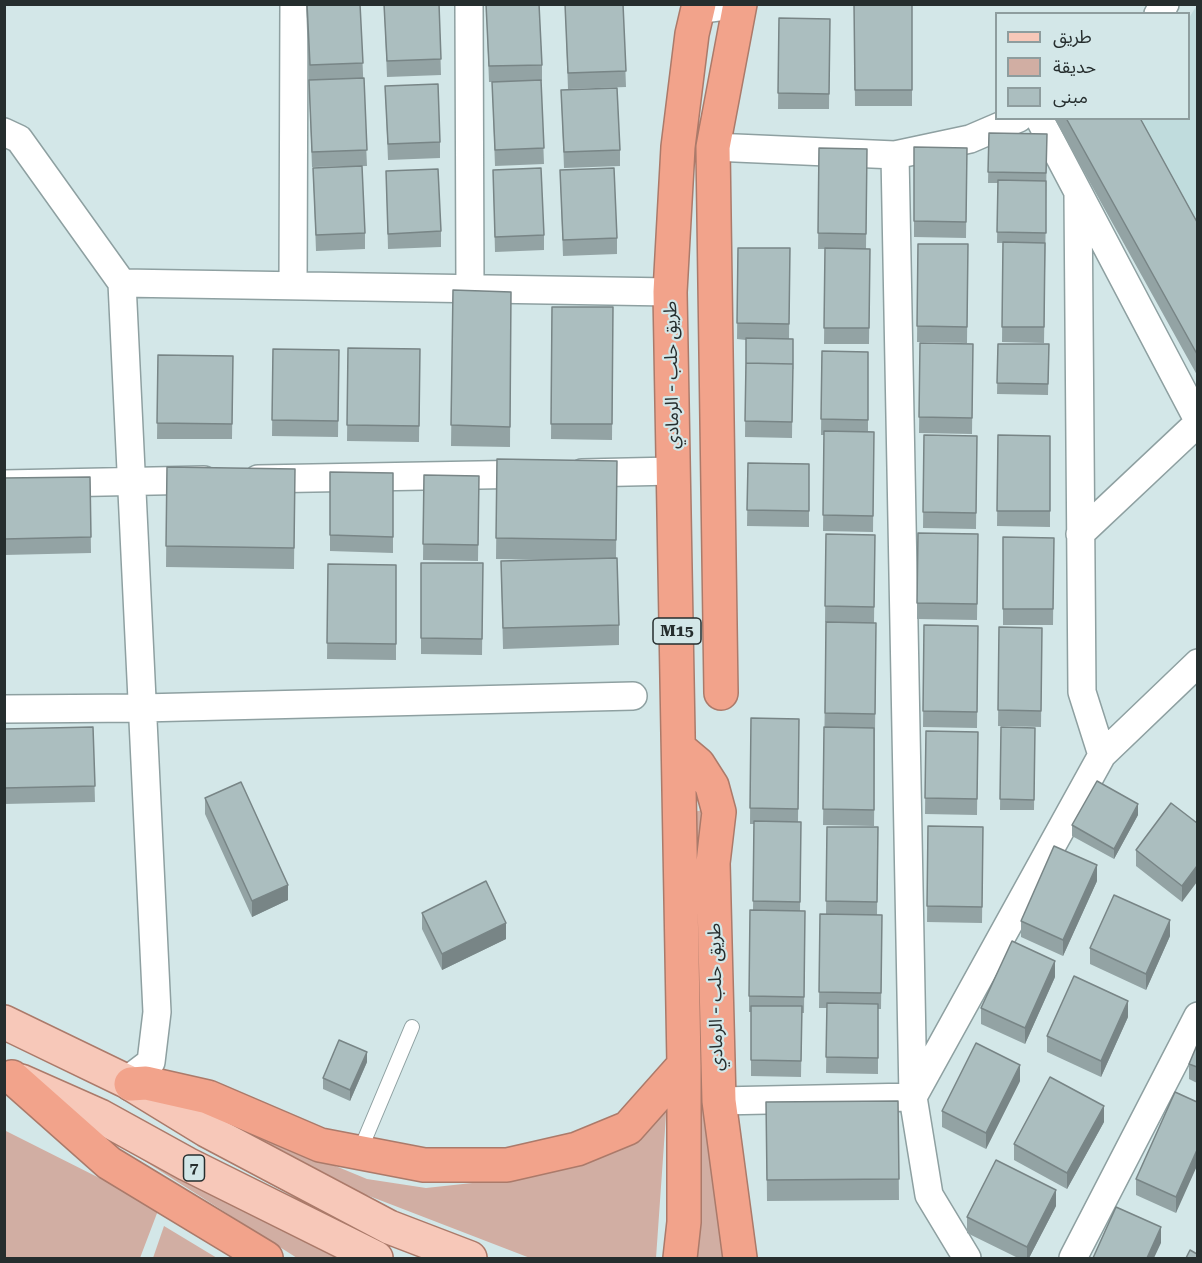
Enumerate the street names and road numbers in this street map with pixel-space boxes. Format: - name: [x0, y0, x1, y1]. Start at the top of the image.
- street label: طريق حلب - الرمادي: [660, 301, 684, 449]
- road number: M15: [653, 618, 701, 644]
- street label: طريق حلب - الرمادي: [704, 923, 728, 1071]
- road number: 7: [184, 1155, 204, 1181]

